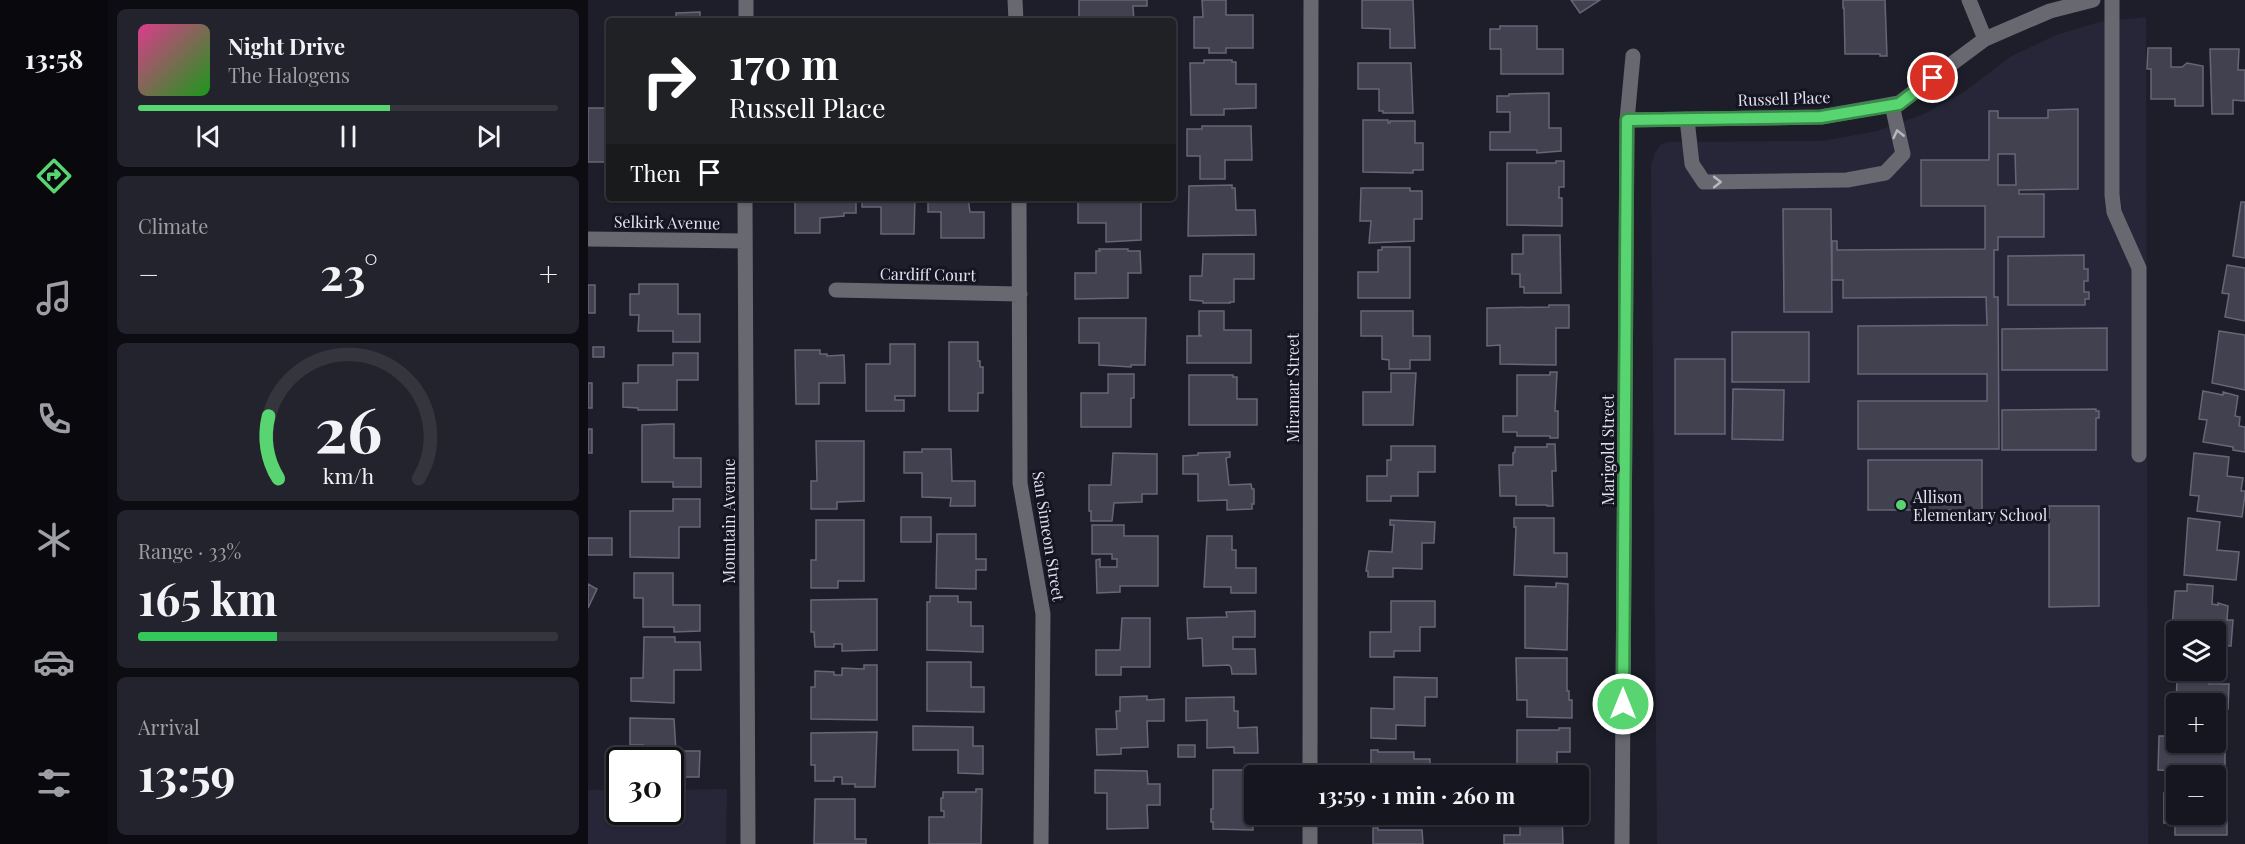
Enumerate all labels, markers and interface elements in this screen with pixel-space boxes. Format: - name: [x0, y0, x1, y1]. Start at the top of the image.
- text: Night Drive: [228, 31, 345, 61]
- text: 170 m: [729, 35, 839, 91]
- text: 13:58: [25, 40, 83, 76]
- icon: right: [630, 42, 708, 120]
- pin: [1907, 52, 1958, 103]
- text: The Halogens: [228, 61, 350, 88]
- icon: arrive: [1916, 61, 1949, 94]
- street label: Russell Place: [1737, 86, 1831, 110]
- text: Russell Place: [729, 89, 886, 125]
- icon: previous: [192, 120, 225, 153]
- icon: pause: [332, 120, 365, 153]
- icon: next: [472, 120, 505, 153]
- one-way arrow: [1893, 129, 1906, 139]
- icon: directions: [33, 155, 75, 197]
- icon: arrive: [693, 156, 726, 189]
- text: Then: [630, 158, 681, 188]
- one-way arrow: [1712, 176, 1721, 188]
- street label: Selkirk Avenue: [614, 211, 720, 233]
- text: Climate: [138, 212, 208, 239]
- text: 23°: [320, 242, 378, 302]
- text: −: [138, 251, 159, 295]
- text: +: [539, 251, 558, 295]
- street label: Cardiff Court: [880, 263, 977, 285]
- icon: music: [33, 277, 75, 319]
- street label: Miramar Street: [1282, 333, 1303, 443]
- text: 26: [314, 385, 382, 469]
- street label: Marigold Street: [1597, 394, 1618, 506]
- icon: phone: [33, 398, 75, 440]
- street label: Mountain Avenue: [718, 458, 739, 584]
- text: km/h: [322, 461, 374, 489]
- street label: San Simeon Street: [1028, 470, 1070, 603]
- place label: Allison Elementary School: [1912, 486, 2048, 525]
- marker: Allison Elementary School: [1894, 498, 1908, 512]
- icon: climate: [33, 519, 75, 561]
- text: Range · 33%: [138, 537, 241, 564]
- text: 165 km: [138, 567, 277, 627]
- map controls: [2166, 621, 2226, 825]
- button: layers: [2166, 621, 2226, 681]
- icon: car: [33, 641, 75, 683]
- position arrow: [1591, 672, 1655, 736]
- button: +: [2166, 693, 2226, 753]
- text: Arrival: [138, 713, 200, 740]
- text: 13:59: [138, 743, 235, 803]
- speed limit sign: 30: [606, 747, 684, 825]
- icon: filters: [33, 762, 75, 804]
- button: −: [2166, 765, 2226, 825]
- text: 13:59 · 1 min · 260 m: [1318, 780, 1515, 810]

